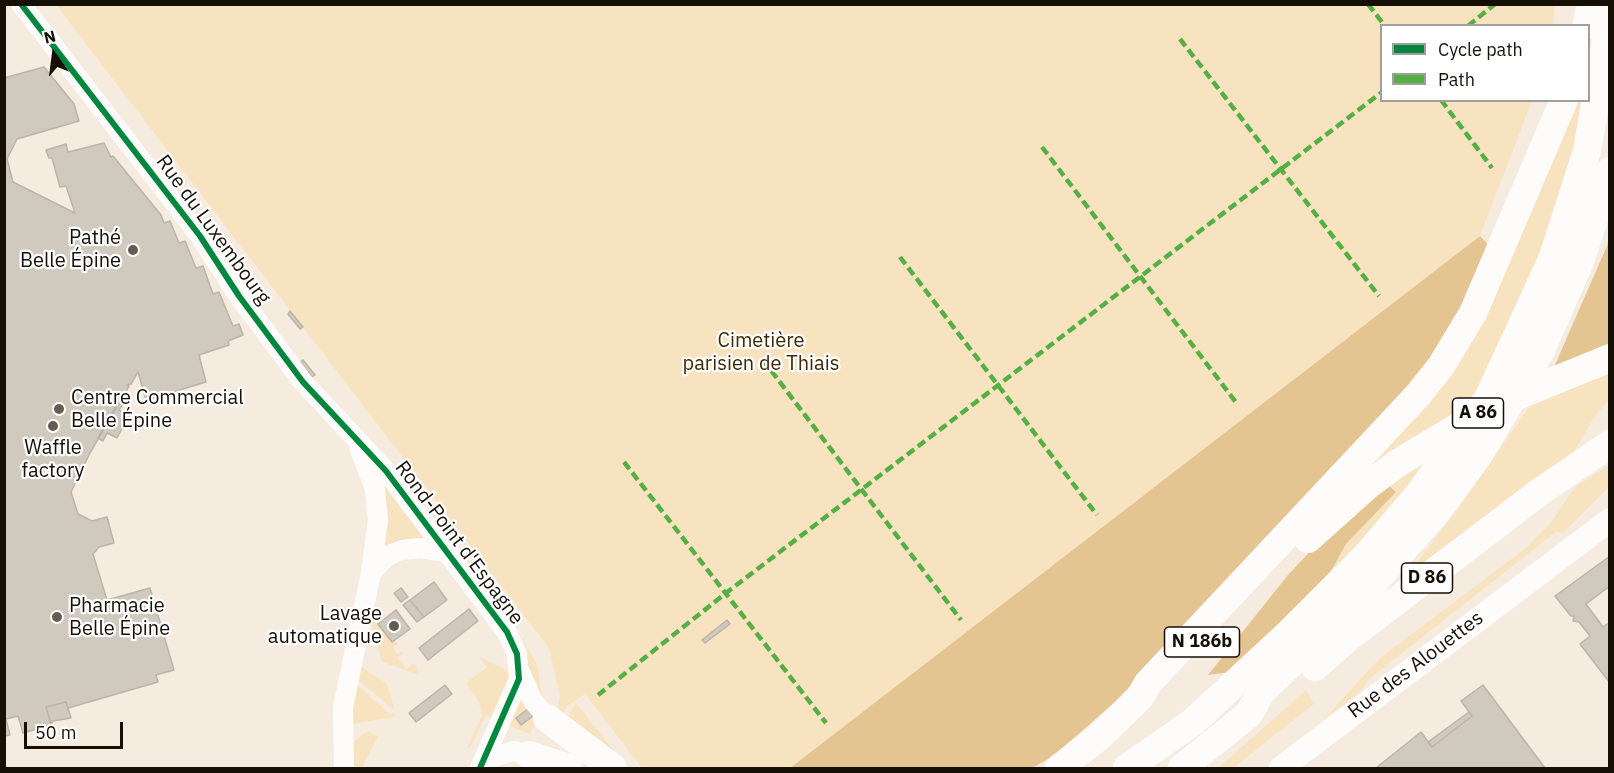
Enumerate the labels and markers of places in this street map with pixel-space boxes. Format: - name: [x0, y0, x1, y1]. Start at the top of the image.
- place label: Pathé Belle Épine: [20, 226, 121, 273]
- marker: Pathé Belle Épine: [126, 243, 140, 257]
- place label: Centre Commercial Belle Épine: [71, 386, 244, 433]
- marker: Centre Commercial Belle Épine: [52, 402, 66, 416]
- marker: Waffle factory: [46, 419, 60, 433]
- place label: Waffle factory: [22, 436, 84, 483]
- place label: Pharmacie Belle Épine: [69, 594, 170, 641]
- place label: Lavage automatique: [268, 602, 382, 649]
- marker: Pharmacie Belle Épine: [50, 610, 64, 624]
- marker: Lavage automatique: [387, 619, 401, 633]

